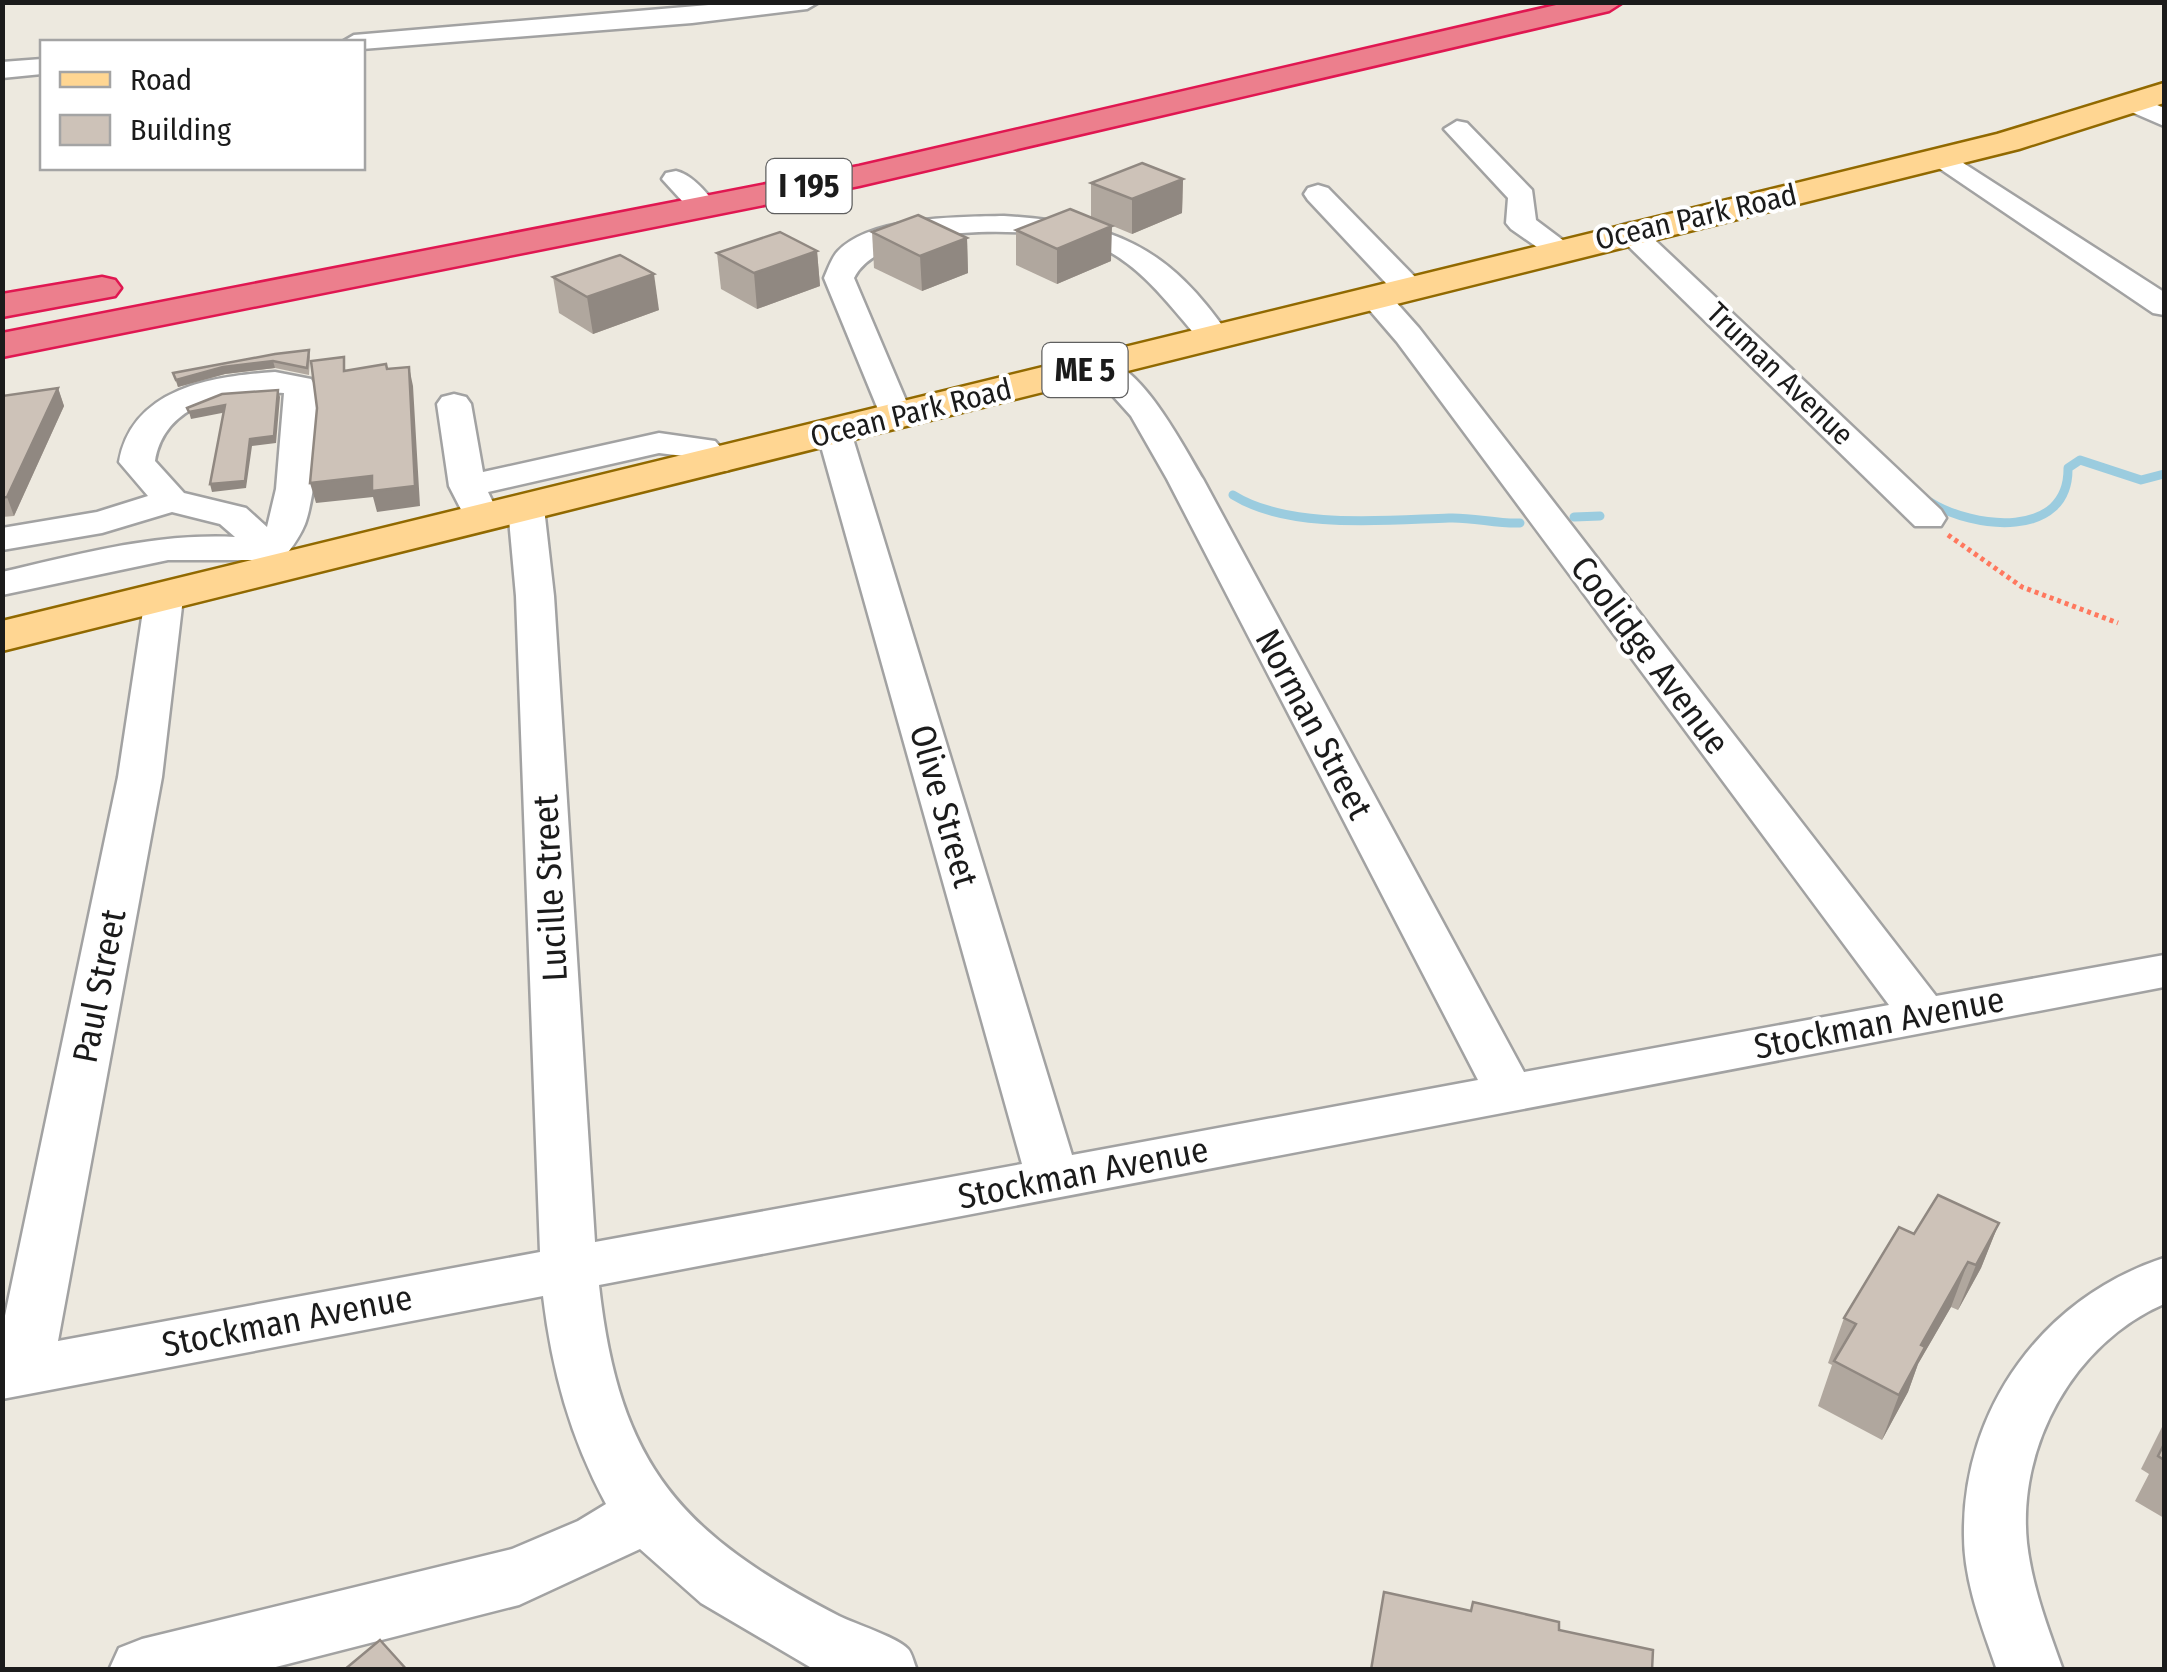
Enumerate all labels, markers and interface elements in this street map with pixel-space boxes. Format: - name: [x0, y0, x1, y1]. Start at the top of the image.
- legend: [40, 40, 365, 170]
- text: Road: [130, 62, 192, 98]
- text: Building: [130, 112, 232, 148]
- road number: I 195: [766, 159, 852, 213]
- street label: Ocean Park Road: [1592, 176, 1800, 258]
- street label: Truman Avenue: [1699, 295, 1861, 453]
- road number: ME 5: [1042, 343, 1128, 397]
- street label: Ocean Park Road: [807, 371, 1015, 455]
- street label: Coolidge Avenue: [1562, 548, 1738, 762]
- street label: Norman Street: [1246, 622, 1382, 826]
- street label: Olive Street: [901, 720, 987, 893]
- street label: Lucille Street: [524, 793, 576, 982]
- street label: Paul Street: [64, 905, 135, 1066]
- street label: Stockman Avenue: [1750, 978, 2008, 1068]
- street label: Stockman Avenue: [954, 1128, 1212, 1218]
- street label: Stockman Avenue: [158, 1276, 416, 1366]

